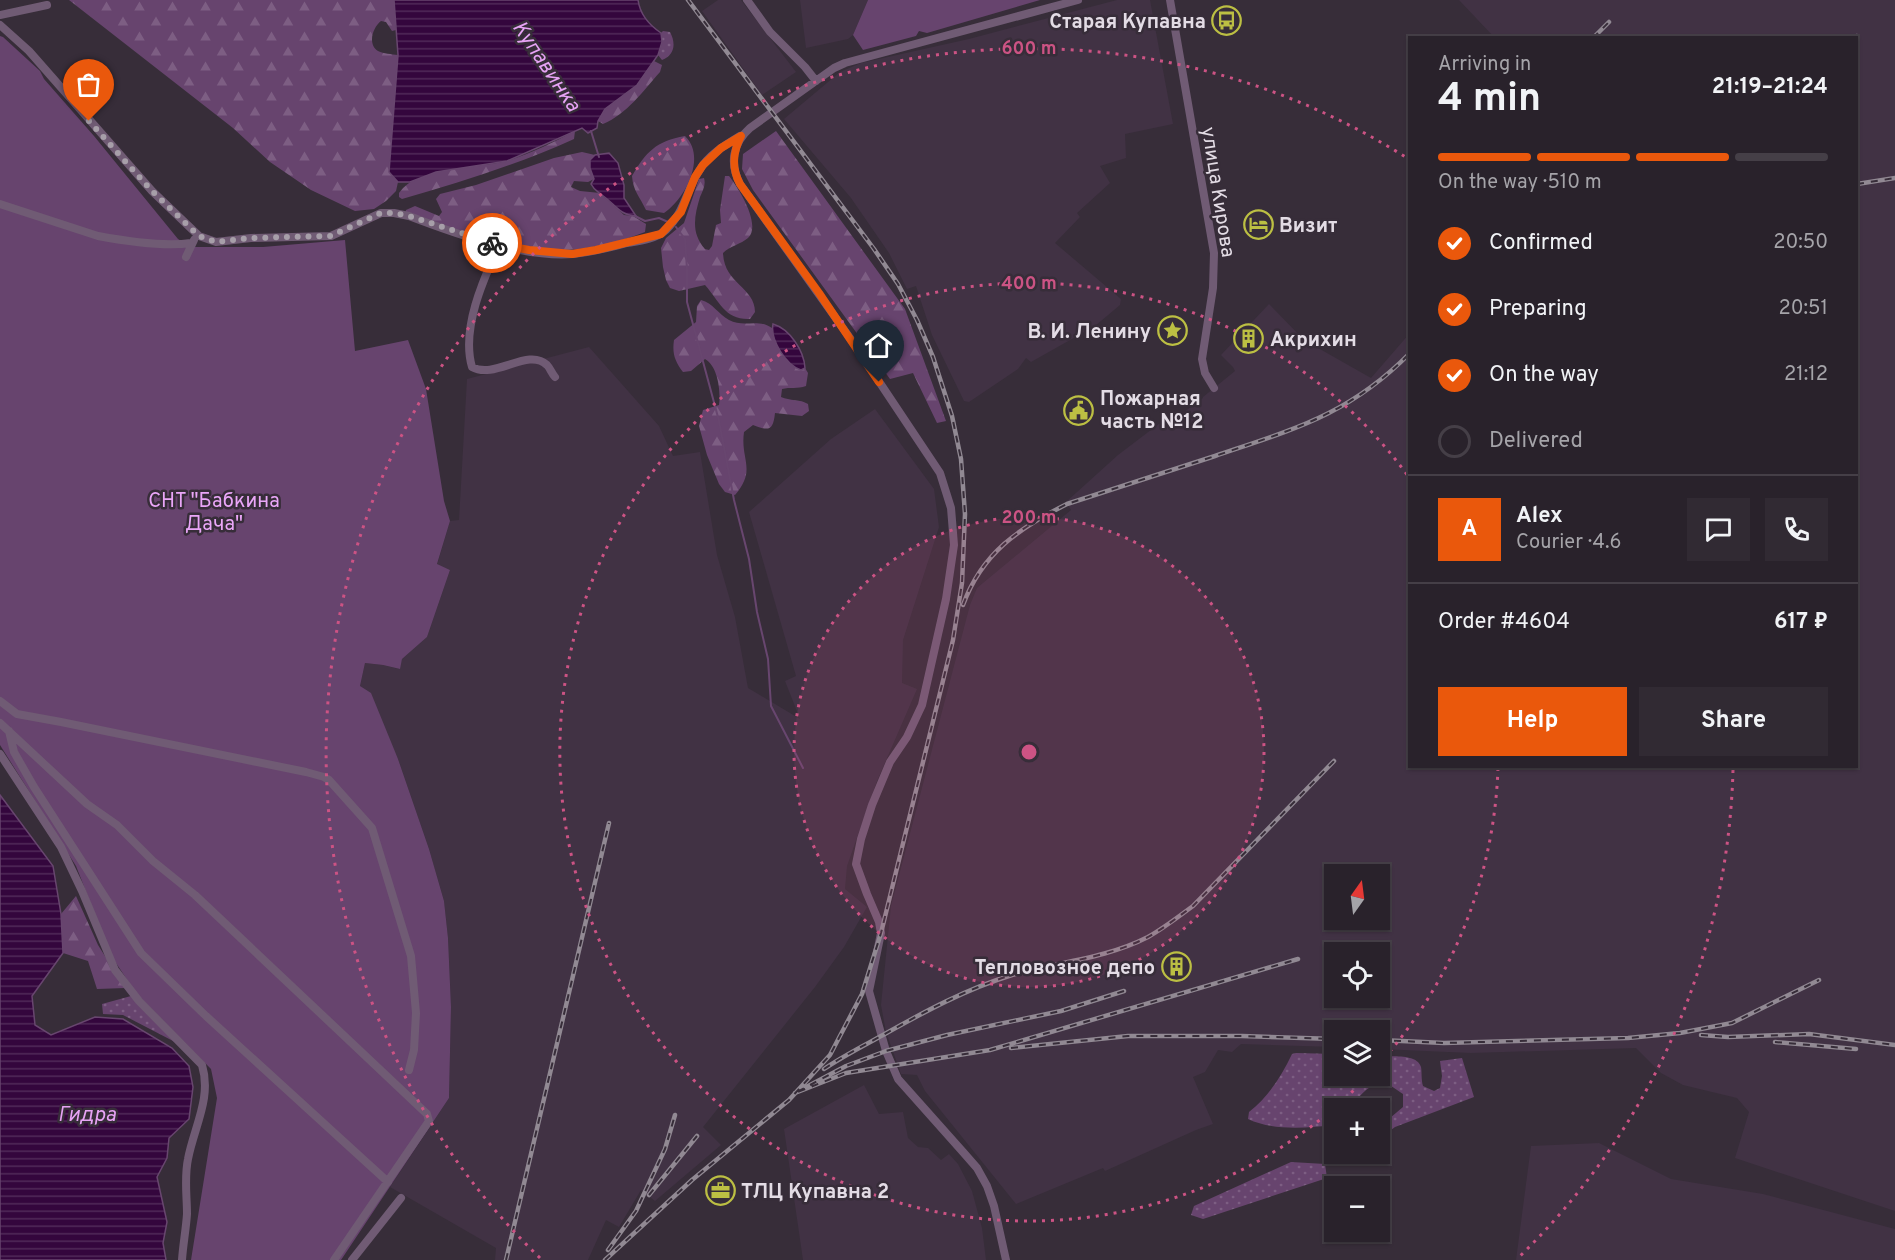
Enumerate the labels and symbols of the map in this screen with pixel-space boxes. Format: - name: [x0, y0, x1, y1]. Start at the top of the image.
- bus stop icon: Старая Купавна: [1211, 5, 1243, 37]
- place label: Старая Купавна: [1049, 10, 1206, 36]
- water label: Купавинка: [505, 16, 586, 118]
- text: 600 m: [1001, 38, 1057, 61]
- pin: [63, 59, 114, 121]
- street label: улица Кирова: [1194, 125, 1240, 259]
- hotel icon: Визит: [1242, 209, 1274, 241]
- courier: [462, 213, 522, 273]
- place label: Визит: [1279, 214, 1338, 240]
- text: 400 m: [1001, 273, 1057, 296]
- place icon: В. И. Ленину: [1156, 315, 1188, 347]
- pin: [853, 320, 904, 382]
- place label: В. И. Ленину: [1027, 320, 1151, 346]
- building icon: Акрихин: [1233, 323, 1265, 355]
- place label: Акрихин: [1270, 328, 1357, 354]
- place label: Пожарная часть №12: [1100, 387, 1204, 436]
- public building icon: Пожарная часть №12: [1063, 394, 1095, 426]
- park label: СНТ "Бабкина Дача": [148, 489, 280, 538]
- text: 200 m: [1001, 507, 1057, 530]
- centre of rings: [1019, 742, 1039, 762]
- north arrow: [1324, 864, 1390, 930]
- building icon: Тепловозное депо: [1160, 951, 1192, 983]
- place label: Тепловозное депо: [975, 956, 1155, 982]
- water label: Гидра: [58, 1102, 116, 1129]
- office icon: ТЛЦ Купавна 2: [704, 1175, 736, 1207]
- place label: ТЛЦ Купавна 2: [741, 1180, 889, 1206]

